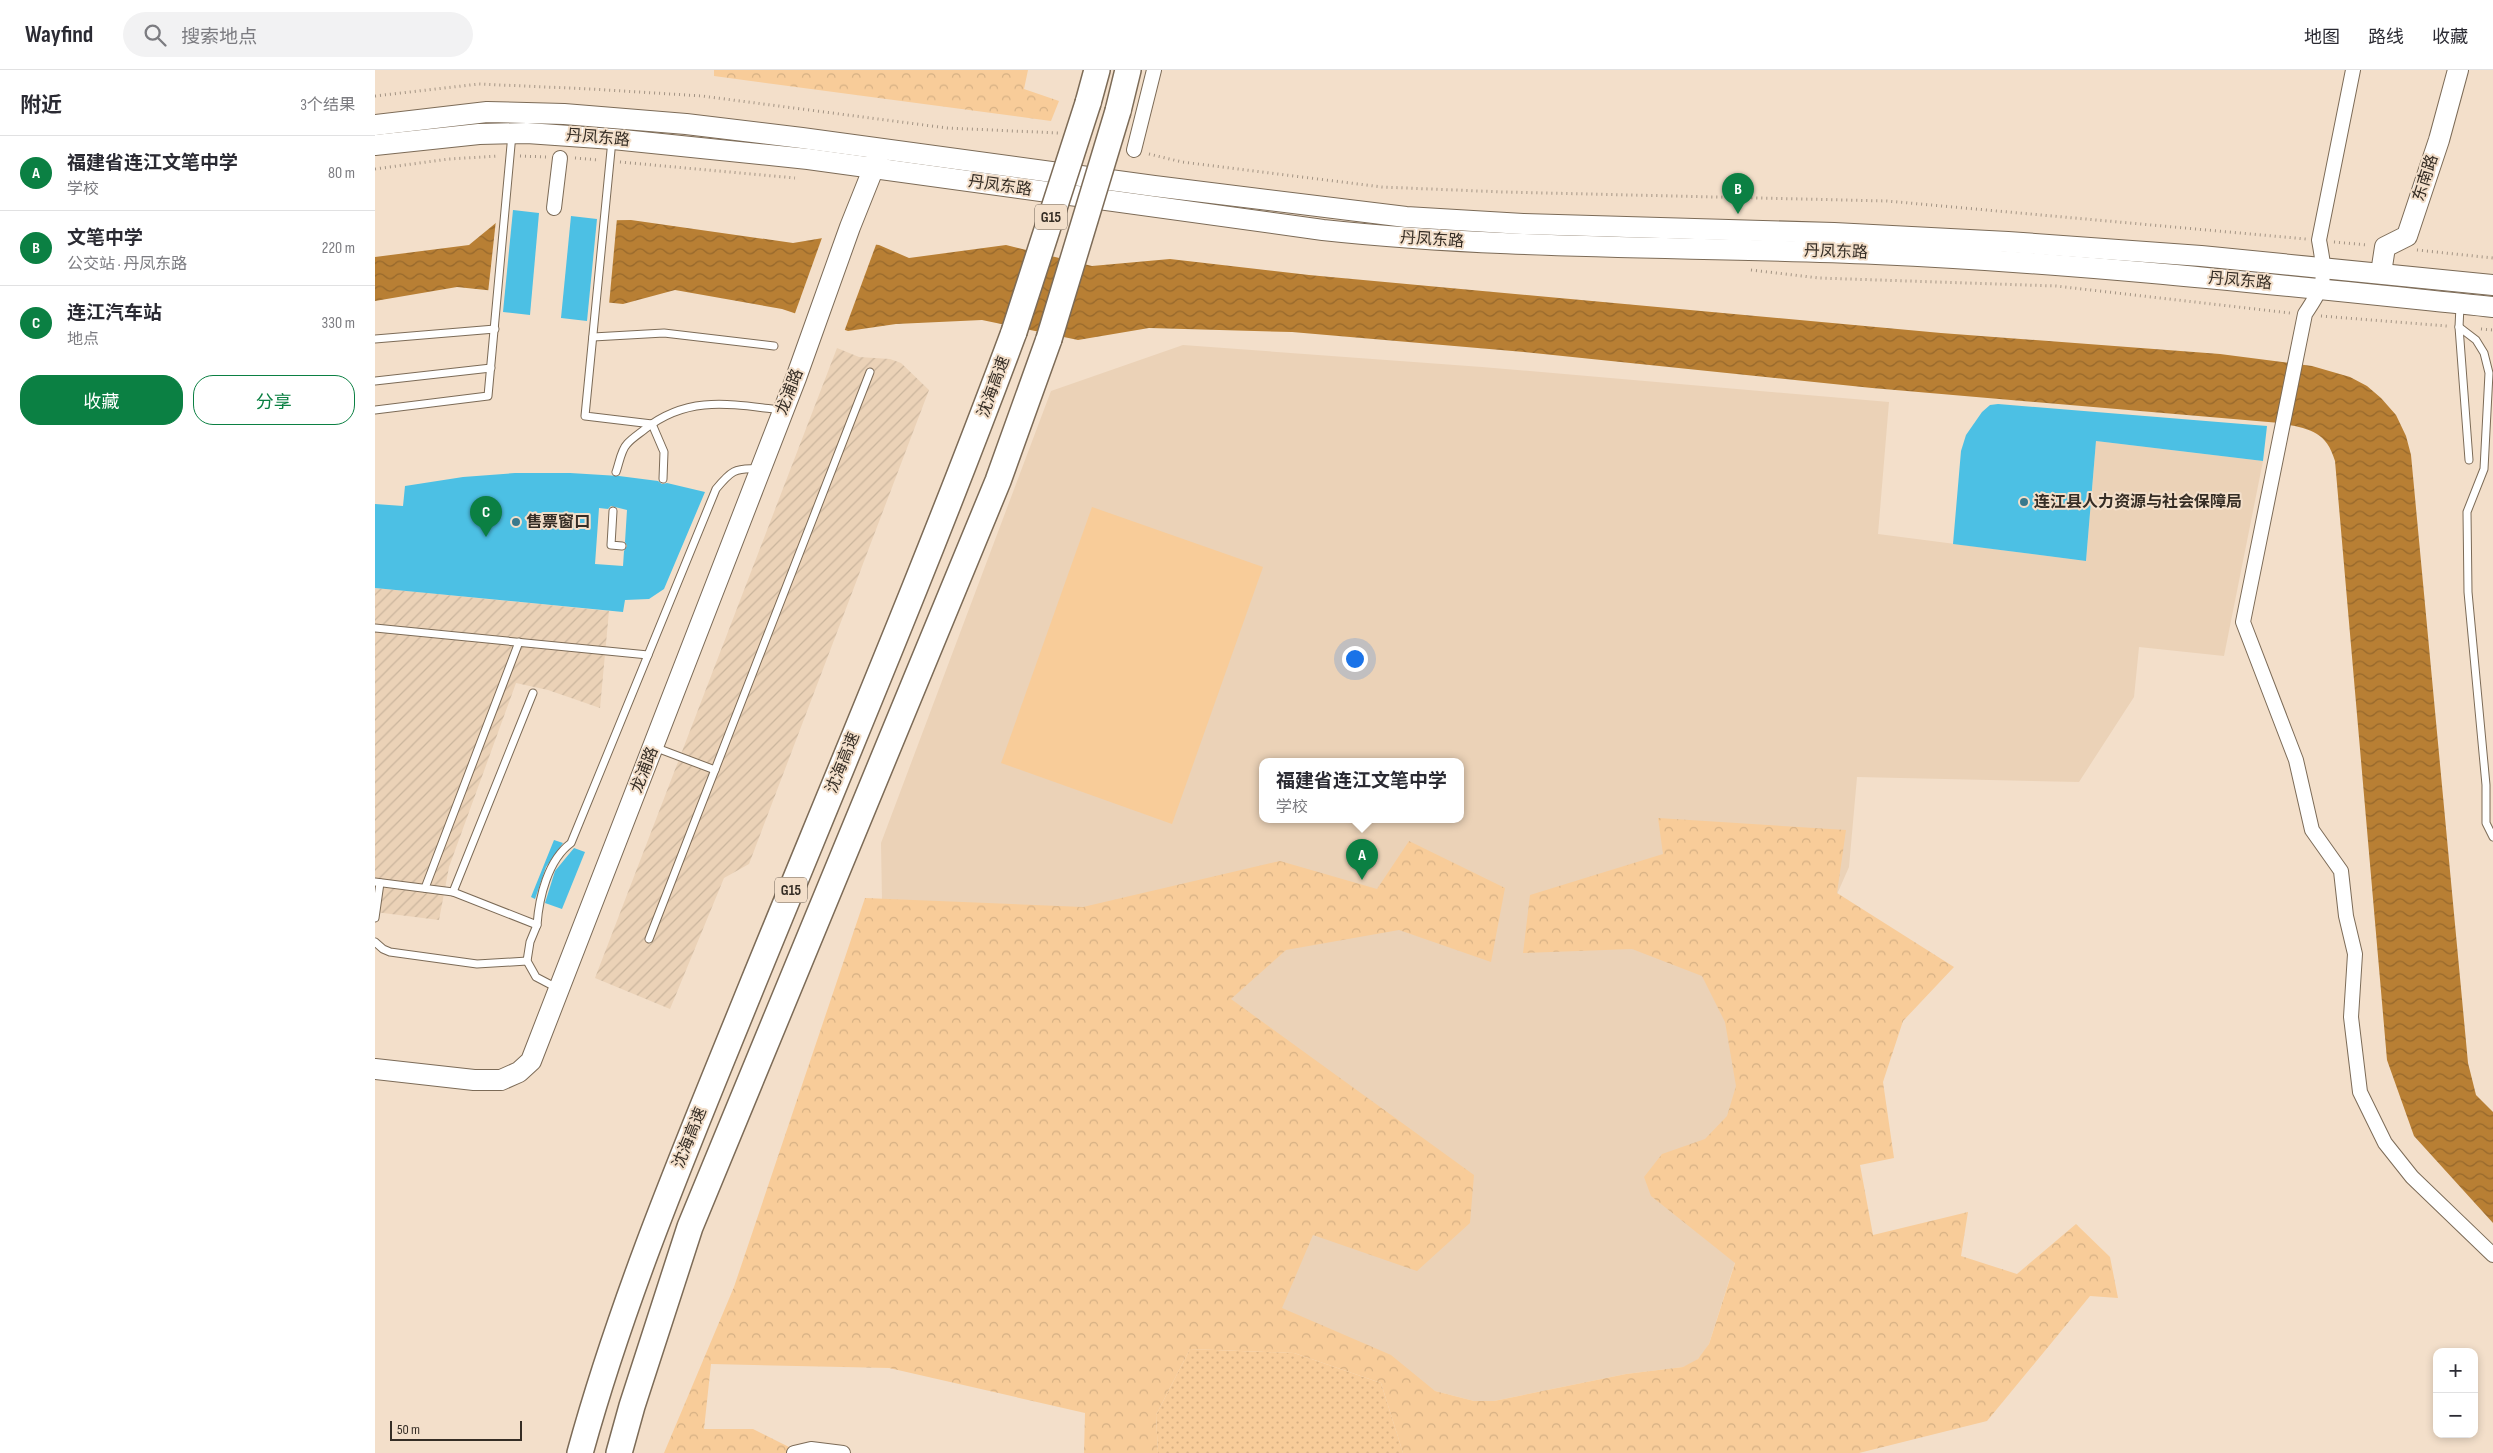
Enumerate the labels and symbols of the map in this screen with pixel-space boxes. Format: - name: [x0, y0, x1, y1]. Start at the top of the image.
- street label: 丹凤东路: [565, 126, 631, 150]
- street label: 东南路: [2410, 152, 2442, 204]
- street label: 丹凤东路: [967, 172, 1033, 200]
- pin: B: [1722, 173, 1754, 214]
- road number: G15: [1035, 204, 1067, 230]
- street label: 丹凤东路: [1399, 228, 1465, 252]
- street label: 丹凤东路: [1804, 241, 1868, 263]
- street label: 丹凤东路: [2207, 269, 2273, 293]
- street label: 沈海高速: [974, 354, 1014, 420]
- street label: 龙浦路: [773, 366, 807, 418]
- place label: 连江县人力资源与社会保障局: [2033, 492, 2242, 512]
- pin: C: [470, 496, 502, 537]
- marker: 连江县人力资源与社会保障局: [2018, 496, 2030, 508]
- place label: 售票窗口: [526, 513, 590, 532]
- marker: 售票窗口: [510, 516, 522, 528]
- your location: [1342, 646, 1368, 672]
- street label: 沈海高速: [822, 730, 864, 796]
- street label: 龙浦路: [628, 744, 662, 796]
- pin: A: [1346, 839, 1378, 880]
- road number: G15: [775, 878, 807, 902]
- street label: 沈海高速: [669, 1105, 711, 1171]
- scale bar: [390, 1418, 523, 1441]

